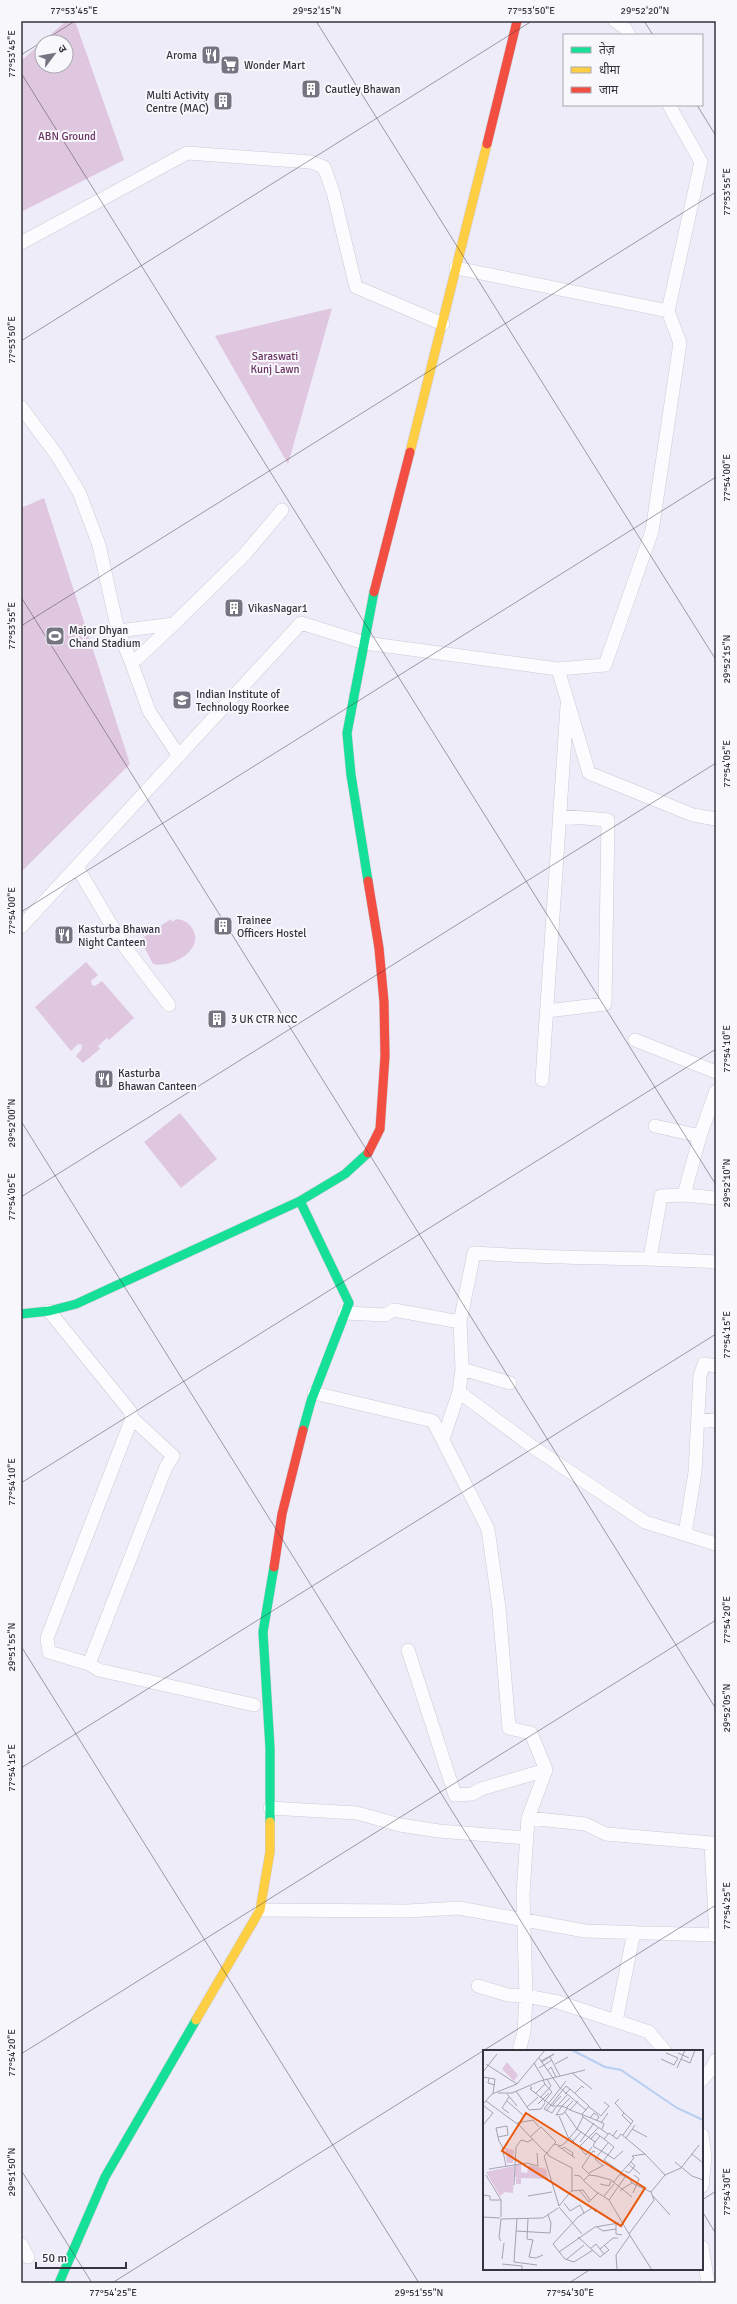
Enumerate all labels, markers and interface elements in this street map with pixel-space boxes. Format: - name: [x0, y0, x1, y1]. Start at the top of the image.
- text: 77°53'45"E: [50, 5, 98, 17]
- text: 29°52'15"N: [293, 5, 341, 17]
- text: 77°53'50"E: [507, 5, 555, 17]
- text: 29°52'20"N: [621, 5, 669, 17]
- text: 77°53'45"E: [6, 30, 18, 78]
- north arrow: [34, 34, 74, 74]
- legend: [563, 34, 703, 106]
- text: तेज़: [599, 42, 616, 58]
- text: उ: [55, 43, 70, 56]
- restaurant icon: Aroma: [200, 44, 222, 66]
- place label: Aroma: [166, 49, 197, 62]
- supermarket icon: Wonder Mart: [219, 54, 241, 76]
- place label: Wonder Mart: [244, 59, 305, 72]
- text: धीमा: [599, 62, 621, 78]
- building icon: Cautley Bhawan: [300, 78, 322, 100]
- place label: Cautley Bhawan: [325, 83, 401, 96]
- text: जाम: [599, 83, 619, 98]
- place label: Multi Activity Centre (MAC): [146, 89, 210, 115]
- building icon: Multi Activity Centre (MAC): [212, 90, 234, 112]
- park label: ABN Ground: [38, 130, 96, 143]
- text: 77°53'55"E: [721, 168, 733, 216]
- text: 77°53'50"E: [6, 316, 18, 364]
- park label: Saraswati Kunj Lawn: [251, 350, 299, 376]
- text: 77°54'00"E: [721, 454, 733, 502]
- building icon: VikasNagar1: [223, 597, 245, 619]
- text: 77°53'55"E: [6, 602, 18, 650]
- place label: VikasNagar1: [248, 602, 308, 615]
- place label: Major Dhyan Chand Stadium: [69, 624, 141, 650]
- sports icon: Major Dhyan Chand Stadium: [44, 625, 66, 647]
- text: 29°52'15"N: [721, 635, 733, 683]
- place label: Indian Institute of Technology Roorkee: [196, 688, 289, 714]
- school or university icon: Indian Institute of Technology Roorkee: [171, 689, 193, 711]
- text: 77°54'05"E: [721, 740, 733, 788]
- text: 77°54'00"E: [6, 887, 18, 935]
- place label: Trainee Officers Hostel: [237, 914, 306, 940]
- building icon: Trainee Officers Hostel: [212, 915, 234, 937]
- place label: Kasturba Bhawan Night Canteen: [78, 923, 160, 949]
- restaurant icon: Kasturba Bhawan Night Canteen: [53, 924, 75, 946]
- building icon: 3 UK CTR NCC: [206, 1008, 228, 1030]
- place label: 3 UK CTR NCC: [231, 1013, 298, 1026]
- text: 77°54'10"E: [721, 1025, 733, 1073]
- place label: Kasturba Bhawan Canteen: [118, 1067, 197, 1093]
- restaurant icon: Kasturba Bhawan Canteen: [93, 1068, 115, 1090]
- text: 29°52'00"N: [6, 1099, 18, 1147]
- text: 29°52'10"N: [721, 1159, 733, 1207]
- text: 77°54'05"E: [6, 1173, 18, 1221]
- text: 77°54'15"E: [721, 1311, 733, 1359]
- text: 77°54'10"E: [6, 1458, 18, 1506]
- text: 77°54'20"E: [721, 1596, 733, 1644]
- text: 29°51'55"N: [6, 1623, 18, 1671]
- text: 29°52'05"N: [721, 1684, 733, 1732]
- text: 77°54'15"E: [6, 1744, 18, 1792]
- text: 77°54'25"E: [721, 1882, 733, 1930]
- text: 77°54'20"E: [6, 2029, 18, 2077]
- inset map: [483, 2050, 703, 2270]
- text: 29°51'50"N: [6, 2148, 18, 2196]
- text: 77°54'30"E: [721, 2168, 733, 2216]
- scale bar: [36, 2244, 126, 2270]
- text: 50 m: [42, 2251, 67, 2266]
- text: 77°54'25"E: [89, 2287, 137, 2299]
- text: 29°51'55"N: [395, 2287, 443, 2299]
- text: 77°54'30"E: [546, 2287, 594, 2299]

